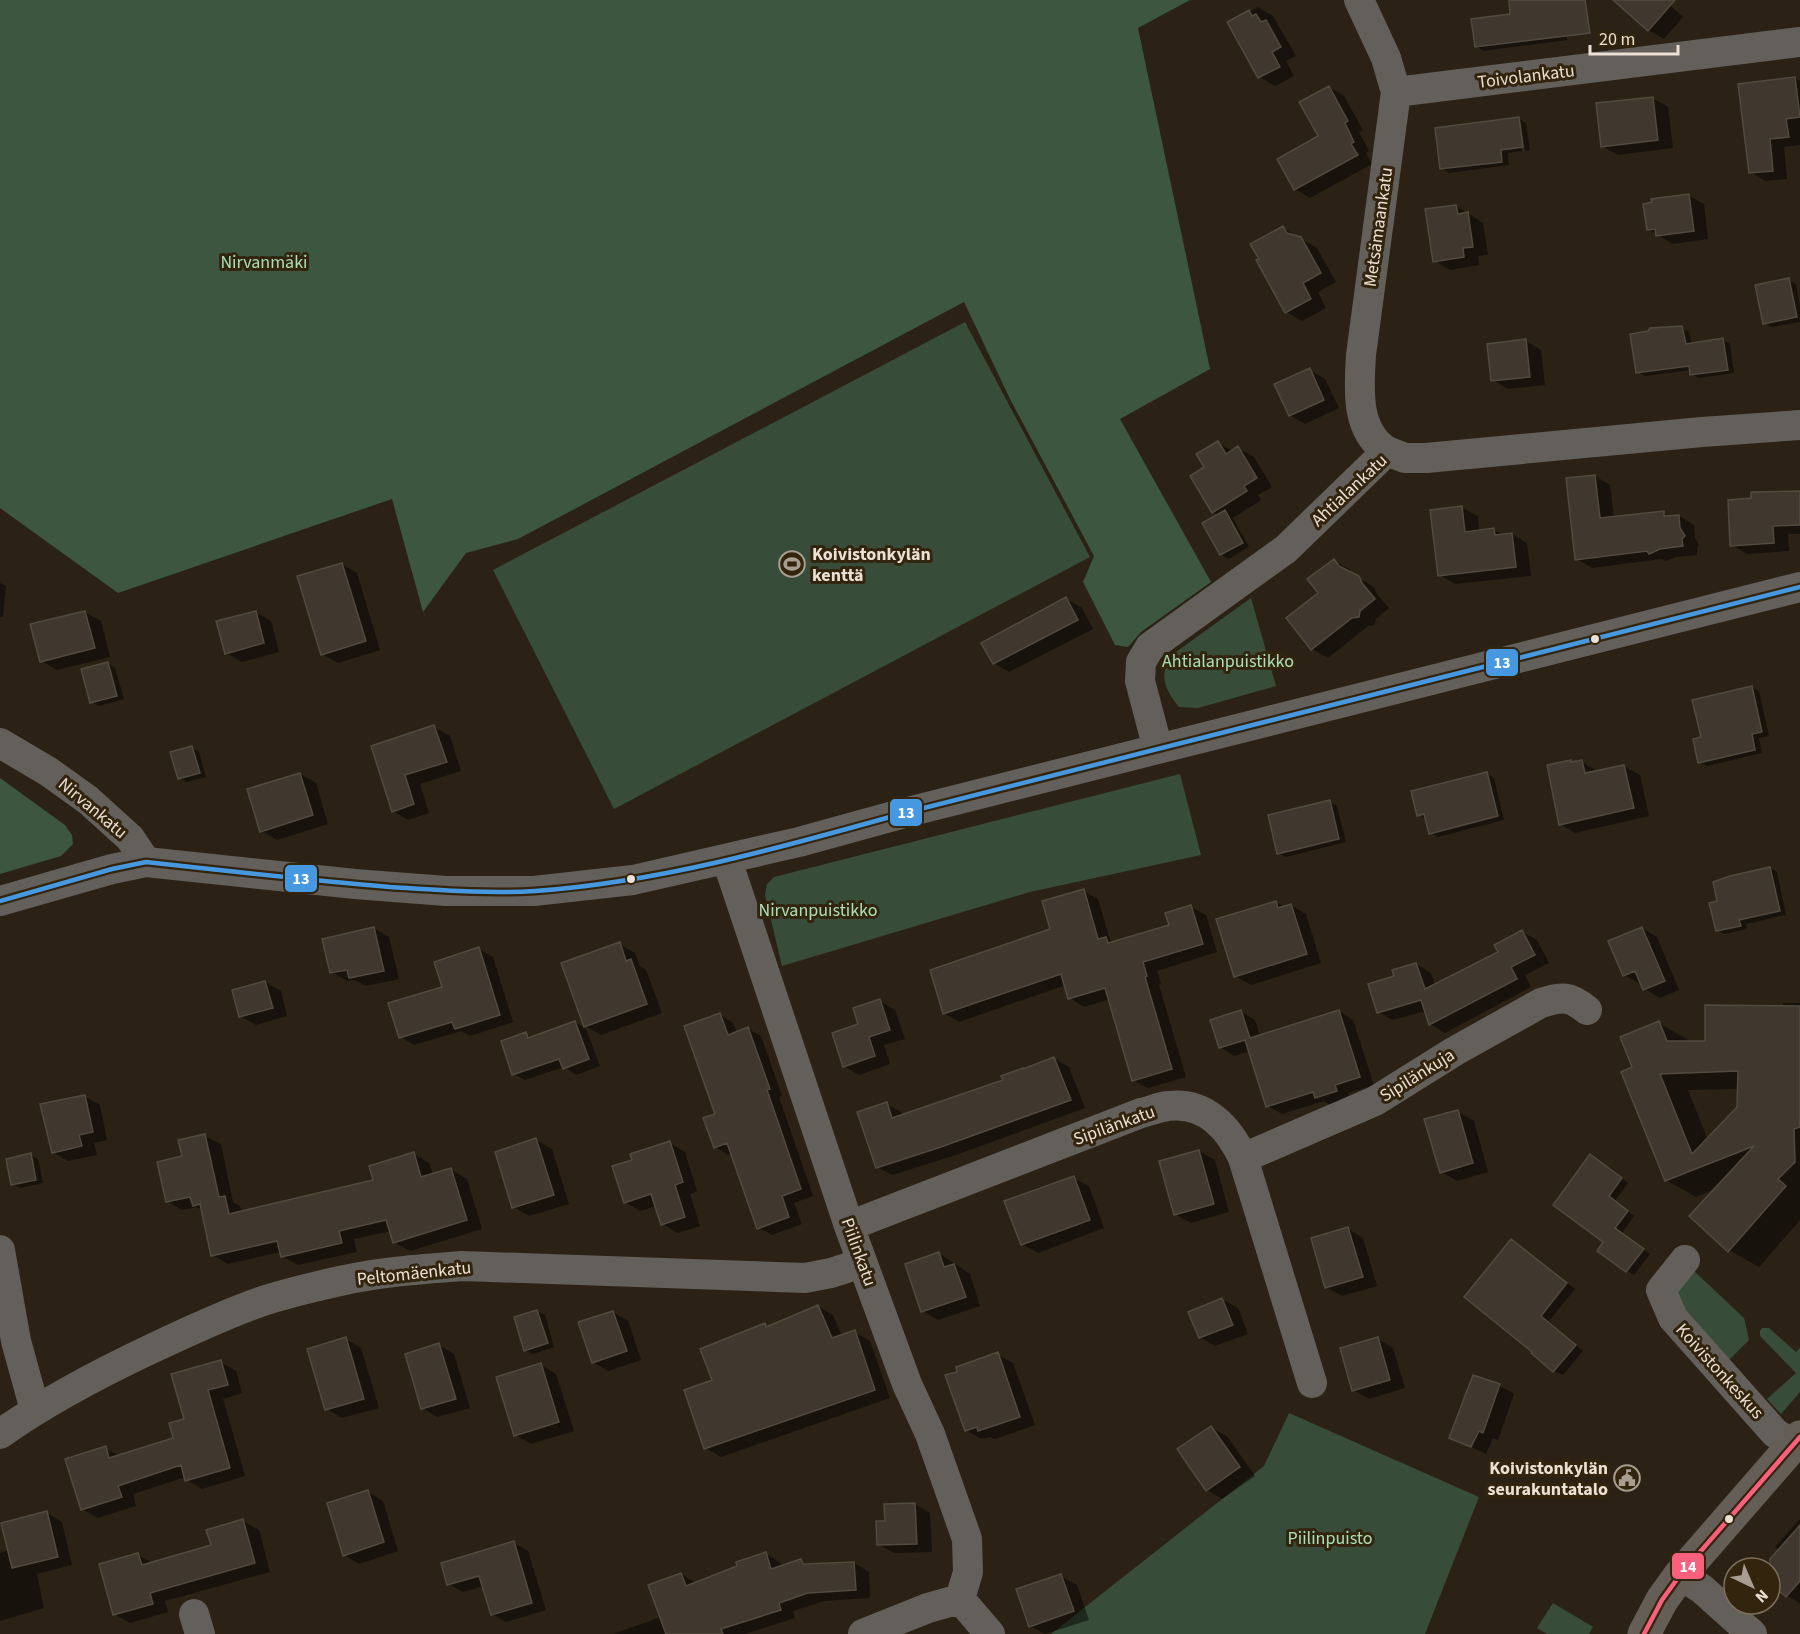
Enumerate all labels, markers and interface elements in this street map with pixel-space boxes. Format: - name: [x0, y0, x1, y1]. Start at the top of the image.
- scale bar: [1590, 18, 1678, 56]
- text: 20 m: [1599, 27, 1635, 52]
- street label: Toivolankatu: [1476, 58, 1576, 95]
- street label: Metsämaankatu: [1358, 166, 1399, 289]
- park label: Nirvanmäki: [220, 250, 308, 275]
- street label: Ahtialankatu: [1306, 448, 1393, 532]
- place label: Koivistonkylän kenttä: [812, 542, 931, 588]
- sports icon: Koivistonkylän kenttä: [777, 549, 807, 579]
- unlabelled marker: [1589, 633, 1601, 645]
- line badge: 13: [1485, 648, 1519, 677]
- park label: Ahtialanpuistikko: [1162, 649, 1294, 674]
- text: 13: [1494, 652, 1510, 674]
- street label: Nirvankatu: [53, 772, 133, 845]
- line badge: 13: [889, 798, 923, 827]
- text: 13: [898, 802, 914, 824]
- line badge: 13: [284, 864, 318, 893]
- text: 13: [293, 868, 309, 890]
- unlabelled marker: [625, 873, 637, 885]
- park label: Nirvanpuistikko: [759, 898, 877, 923]
- street label: Sipilänkuja: [1375, 1043, 1459, 1108]
- street label: Sipilänkatu: [1070, 1099, 1159, 1152]
- street label: Piilinkatu: [835, 1214, 882, 1290]
- street label: Peltomäenkatu: [356, 1255, 473, 1292]
- street label: Koivistonkeskus: [1670, 1318, 1769, 1425]
- place label: Koivistonkylän seurakuntatalo: [1487, 1456, 1608, 1502]
- public building icon: Koivistonkylän seurakuntatalo: [1612, 1463, 1642, 1493]
- unlabelled marker: [1723, 1513, 1735, 1525]
- park label: Piilinpuisto: [1288, 1526, 1372, 1551]
- line badge: 14: [1671, 1552, 1705, 1580]
- text: 14: [1680, 1556, 1697, 1578]
- north arrow: [1722, 1556, 1782, 1616]
- text: N: [1750, 1584, 1773, 1608]

